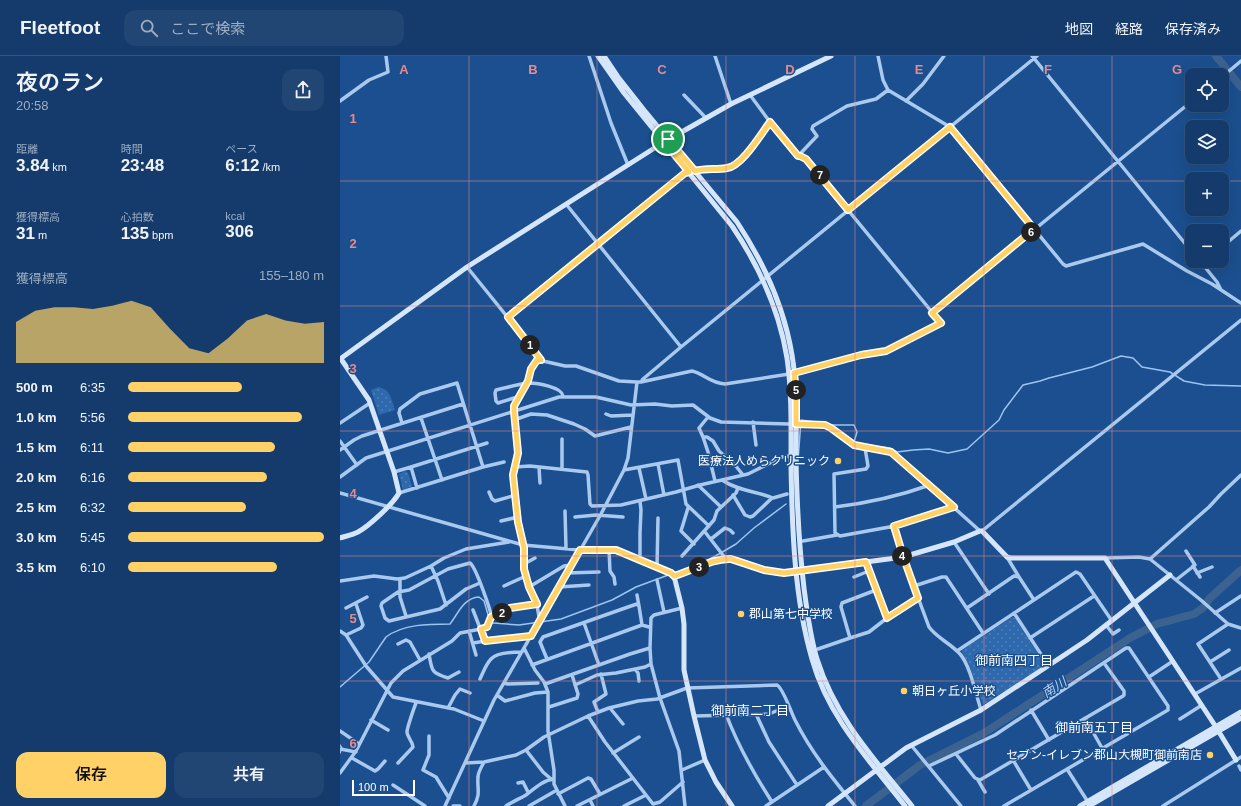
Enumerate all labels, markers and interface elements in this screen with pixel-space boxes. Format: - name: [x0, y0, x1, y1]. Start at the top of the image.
- search box: [124, 10, 404, 46]
- text: Fleetfoot: [20, 17, 100, 38]
- icon: search: [138, 17, 160, 39]
- text: ここで検索: [170, 20, 245, 37]
- text: 地図: [1065, 21, 1093, 37]
- text: 経路: [1115, 21, 1143, 37]
- text: 保存済み: [1165, 21, 1221, 37]
- text: A: [399, 62, 409, 77]
- text: B: [528, 62, 538, 77]
- text: C: [657, 62, 667, 77]
- text: D: [785, 62, 795, 77]
- text: E: [915, 62, 924, 77]
- text: F: [1044, 62, 1052, 77]
- text: G: [1172, 62, 1182, 77]
- map controls: [1185, 68, 1229, 268]
- button: locate: [1185, 68, 1229, 112]
- button: share: [282, 69, 324, 111]
- text: 夜のラン: [16, 70, 104, 95]
- text: 20:58: [16, 98, 49, 113]
- text: 1: [349, 111, 357, 126]
- button: layers: [1185, 120, 1229, 164]
- pin: [651, 122, 685, 156]
- icon: arrive: [657, 128, 679, 150]
- text: 距離: [16, 143, 38, 155]
- text: 時間: [121, 143, 143, 155]
- text: ペース: [225, 143, 258, 155]
- text: 3.84: [16, 156, 49, 175]
- text: 23:48: [121, 156, 164, 175]
- text: 6:12: [225, 156, 259, 175]
- text: km: [49, 161, 67, 173]
- text: /km: [259, 161, 280, 173]
- pin: 7: [810, 165, 830, 185]
- text: 7: [817, 169, 823, 181]
- button: +: [1185, 172, 1229, 216]
- text: kcal: [225, 210, 245, 222]
- text: 獲得標高: [16, 211, 60, 223]
- text: 心拍数: [121, 211, 154, 223]
- text: 306: [225, 222, 254, 241]
- pin: 6: [1021, 222, 1041, 242]
- text: 31: [16, 224, 35, 243]
- text: 135: [121, 224, 149, 243]
- button: −: [1185, 224, 1229, 268]
- text: 6: [1028, 226, 1034, 238]
- text: m: [35, 229, 47, 241]
- text: bpm: [149, 229, 174, 241]
- text: 2: [349, 236, 357, 251]
- text: 155–180 m: [259, 268, 324, 283]
- text: 獲得標高: [16, 271, 68, 286]
- pin: 1: [520, 335, 540, 355]
- text: 1: [527, 339, 533, 351]
- text: 3: [349, 361, 357, 376]
- text: 500 m: [16, 380, 53, 395]
- text: 6:35: [80, 380, 105, 395]
- pin: 5: [786, 380, 806, 400]
- text: 5: [793, 384, 799, 396]
- text: 1.0 km: [16, 410, 56, 425]
- text: 5:56: [80, 410, 105, 425]
- text: 1.5 km: [16, 440, 56, 455]
- text: 6:11: [80, 440, 104, 455]
- place label: 医療法人めらクリニック: [698, 454, 830, 468]
- marker: 医療法人めらクリニック: [833, 456, 843, 466]
- text: 2.0 km: [16, 470, 56, 485]
- text: 6:16: [80, 470, 105, 485]
- text: 4: [349, 486, 357, 501]
- text: 2.5 km: [16, 500, 56, 515]
- text: 6:32: [80, 500, 105, 515]
- text: 3.0 km: [16, 530, 56, 545]
- text: 5:45: [80, 530, 105, 545]
- pin: 4: [892, 546, 912, 566]
- text: 4: [899, 550, 905, 562]
- pin: 3: [689, 557, 709, 577]
- text: 3.5 km: [16, 560, 56, 575]
- text: 6:10: [80, 560, 105, 575]
- text: 3: [696, 561, 702, 573]
- pin: 2: [492, 603, 512, 623]
- text: 2: [499, 607, 505, 619]
- place label: 郡山第七中学校: [749, 607, 833, 621]
- marker: 郡山第七中学校: [736, 609, 746, 619]
- text: 5: [349, 611, 357, 626]
- district label: 御前南四丁目: [975, 653, 1053, 668]
- water label: 南川: [1039, 673, 1071, 701]
- place label: 朝日ヶ丘小学校: [912, 684, 996, 698]
- marker: 朝日ヶ丘小学校: [899, 686, 909, 696]
- district label: 御前南二丁目: [711, 703, 789, 718]
- district label: 御前南五丁目: [1055, 720, 1133, 735]
- text: 6: [349, 736, 357, 751]
- place label: セブン-イレブン郡山大槻町御前南店: [1006, 748, 1202, 762]
- marker: セブン-イレブン郡山大槻町御前南店: [1205, 750, 1215, 760]
- button: 保存: [16, 752, 166, 798]
- button: 共有: [174, 752, 324, 798]
- scale bar: [352, 778, 415, 797]
- text: 100 m: [358, 781, 389, 793]

